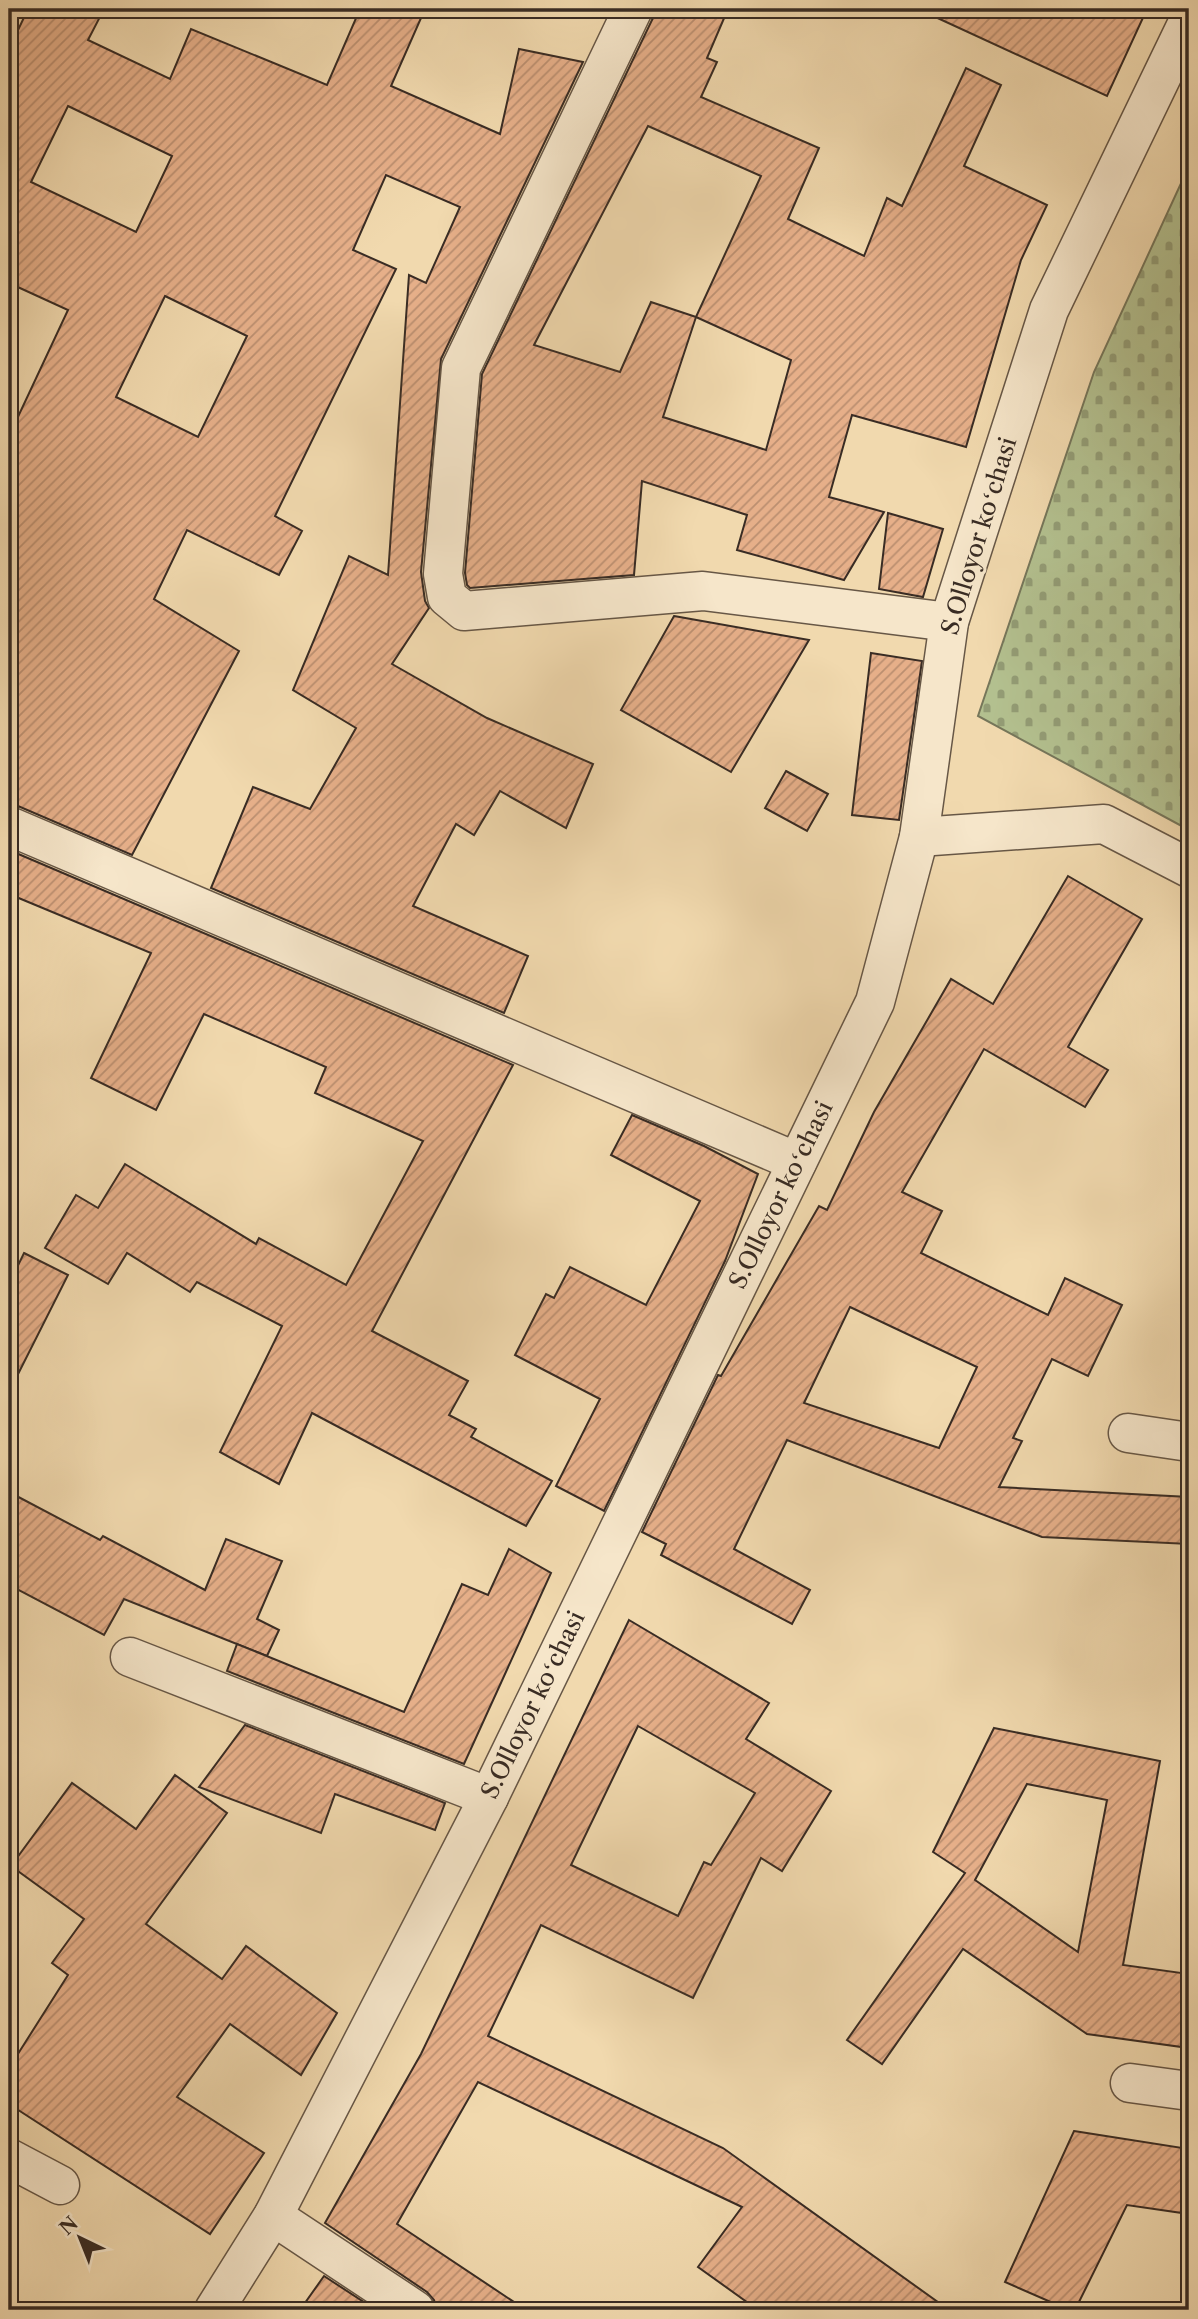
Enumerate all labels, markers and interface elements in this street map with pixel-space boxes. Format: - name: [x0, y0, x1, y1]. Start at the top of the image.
- street label: S.Olloyor koʻchasi: [935, 433, 1022, 638]
- street label: S.Olloyor koʻchasi: [723, 1096, 839, 1293]
- street label: S.Olloyor koʻchasi: [475, 1606, 591, 1803]
- north arrow: [46, 2204, 116, 2274]
- text: N: [55, 2212, 83, 2240]

